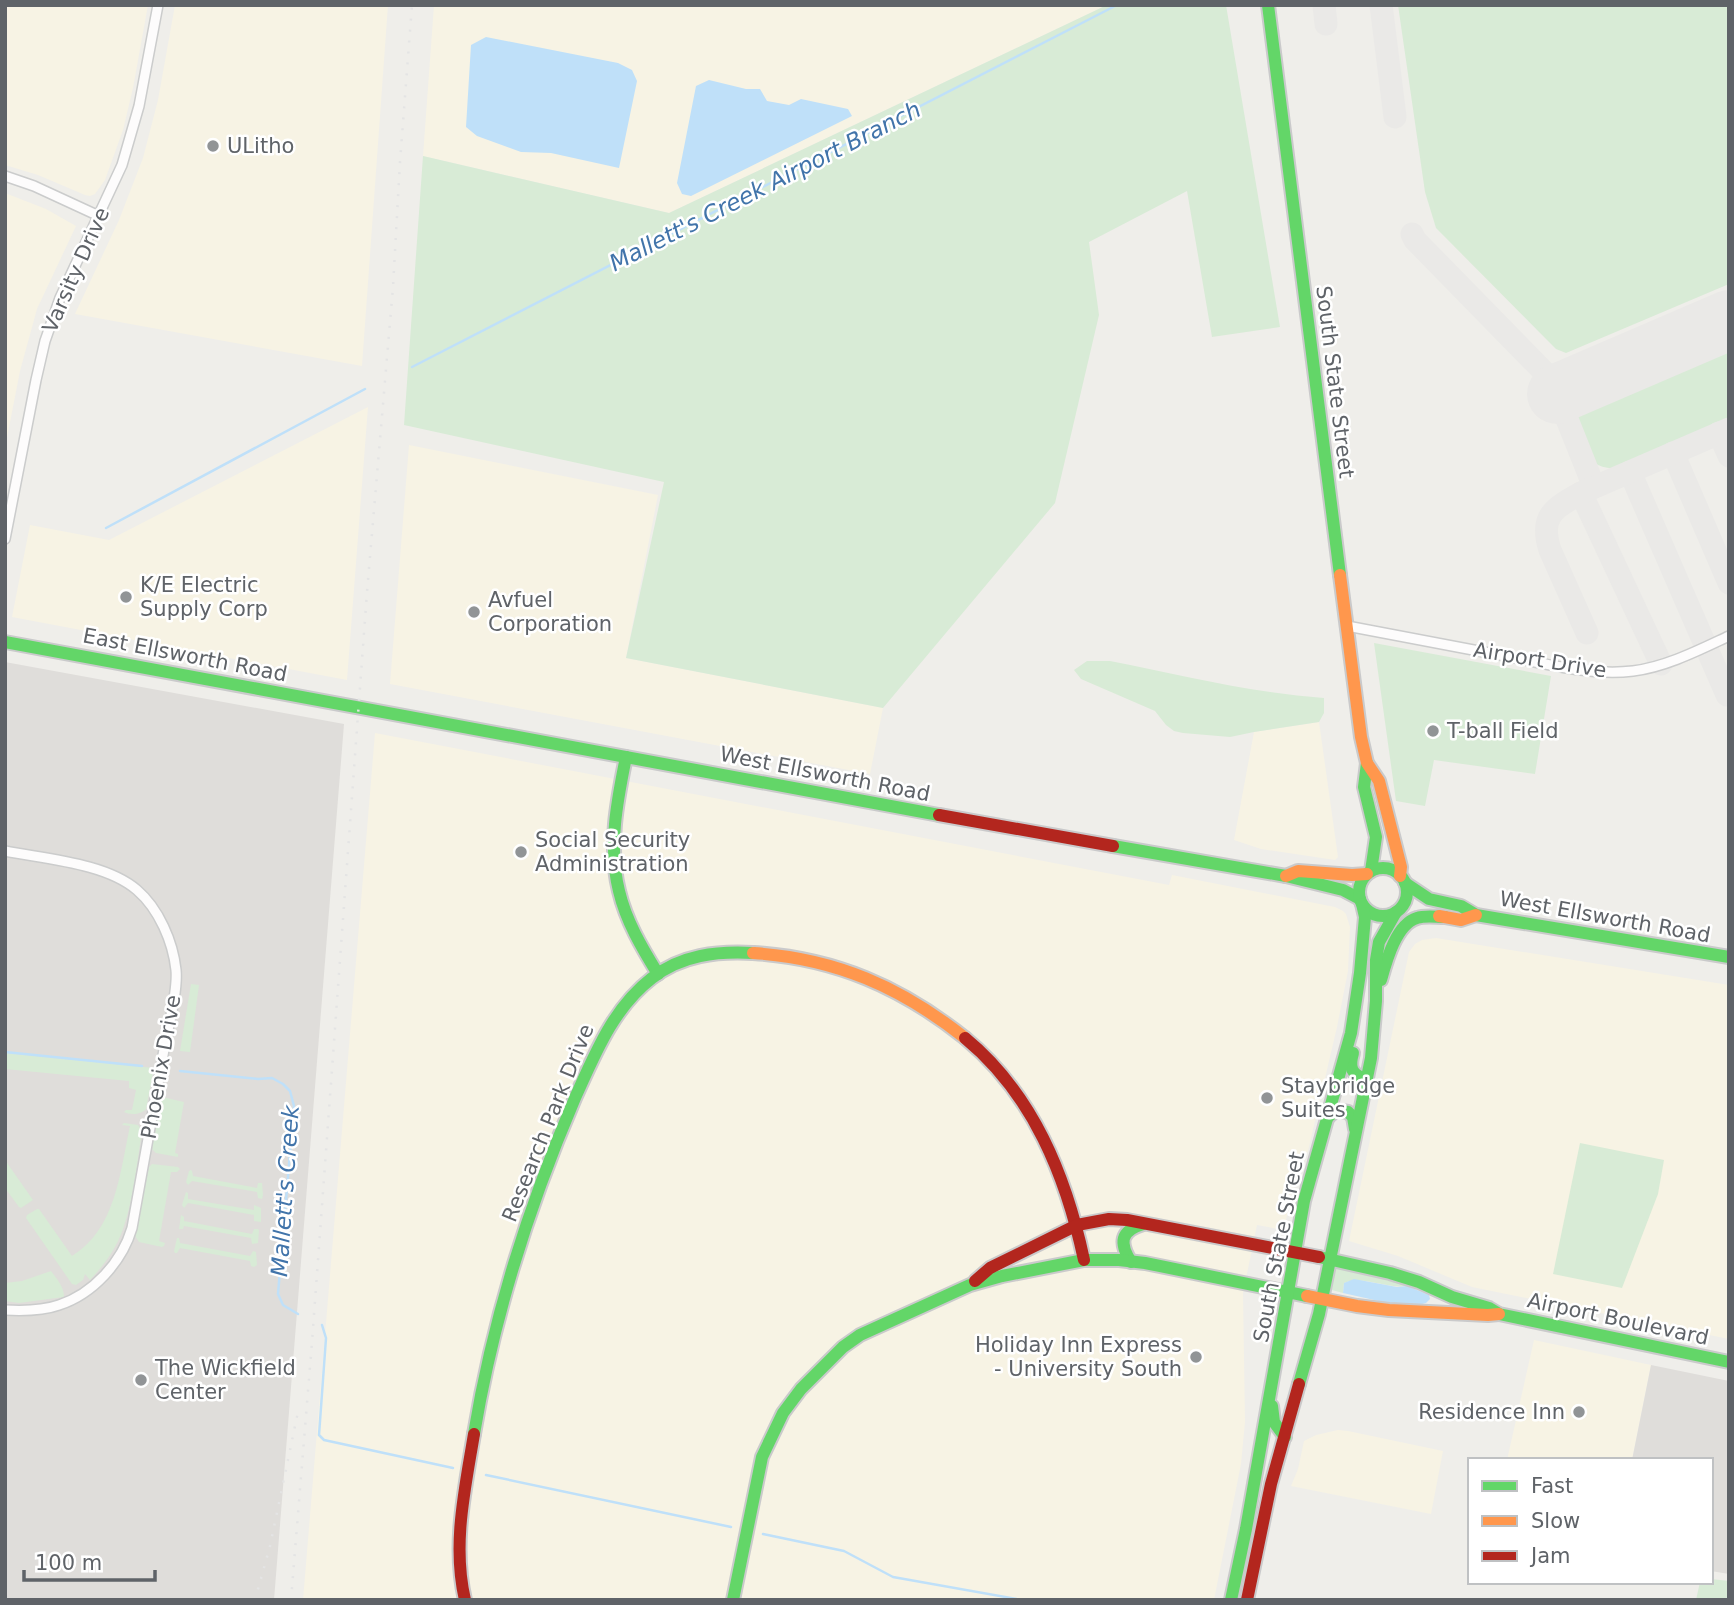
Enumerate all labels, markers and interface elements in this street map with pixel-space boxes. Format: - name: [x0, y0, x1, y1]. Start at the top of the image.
- water label: Mallett's Creek Airport Branch: [605, 96, 925, 276]
- place label: ULitho: [227, 134, 294, 158]
- marker: ULitho: [205, 138, 221, 154]
- street label: Varsity Drive: [38, 204, 114, 336]
- street label: South State Street: [1311, 284, 1359, 480]
- place label: K/E Electric Supply Corp: [140, 573, 268, 621]
- place label: Avfuel Corporation: [488, 588, 612, 636]
- marker: K/E Electric Supply Corp: [118, 589, 134, 605]
- marker: Avfuel Corporation: [466, 604, 482, 620]
- street label: East Ellsworth Road: [81, 623, 289, 687]
- street label: Airport Drive: [1472, 638, 1608, 682]
- place label: T-ball Field: [1446, 719, 1559, 743]
- marker: T-ball Field: [1425, 723, 1441, 739]
- street label: West Ellsworth Road: [718, 742, 932, 806]
- place label: Social Security Administration: [535, 828, 690, 876]
- marker: Social Security Administration: [513, 844, 529, 860]
- street label: West Ellsworth Road: [1498, 887, 1712, 947]
- street label: Phoenix Drive: [137, 993, 185, 1141]
- street label: Research Park Drive: [497, 1021, 599, 1225]
- place label: Staybridge Suites: [1281, 1074, 1395, 1122]
- marker: Staybridge Suites: [1259, 1090, 1275, 1106]
- water label: Mallett's Creek: [266, 1103, 304, 1278]
- street label: South State Street: [1249, 1150, 1309, 1344]
- street label: Airport Boulevard: [1525, 1288, 1711, 1350]
- place label: Holiday Inn Express - University South: [975, 1333, 1182, 1381]
- marker: Holiday Inn Express - University South: [1188, 1349, 1204, 1365]
- place label: The Wickfield Center: [154, 1356, 296, 1404]
- marker: The Wickfield Center: [133, 1372, 149, 1388]
- place label: Residence Inn: [1418, 1400, 1565, 1424]
- marker: Residence Inn: [1571, 1404, 1587, 1420]
- legend: [1468, 1458, 1713, 1584]
- text: Fast: [1531, 1474, 1573, 1498]
- text: Slow: [1531, 1509, 1580, 1533]
- scale bar: [24, 1538, 156, 1582]
- text: Jam: [1529, 1544, 1571, 1568]
- text: 100 m: [35, 1551, 102, 1575]

